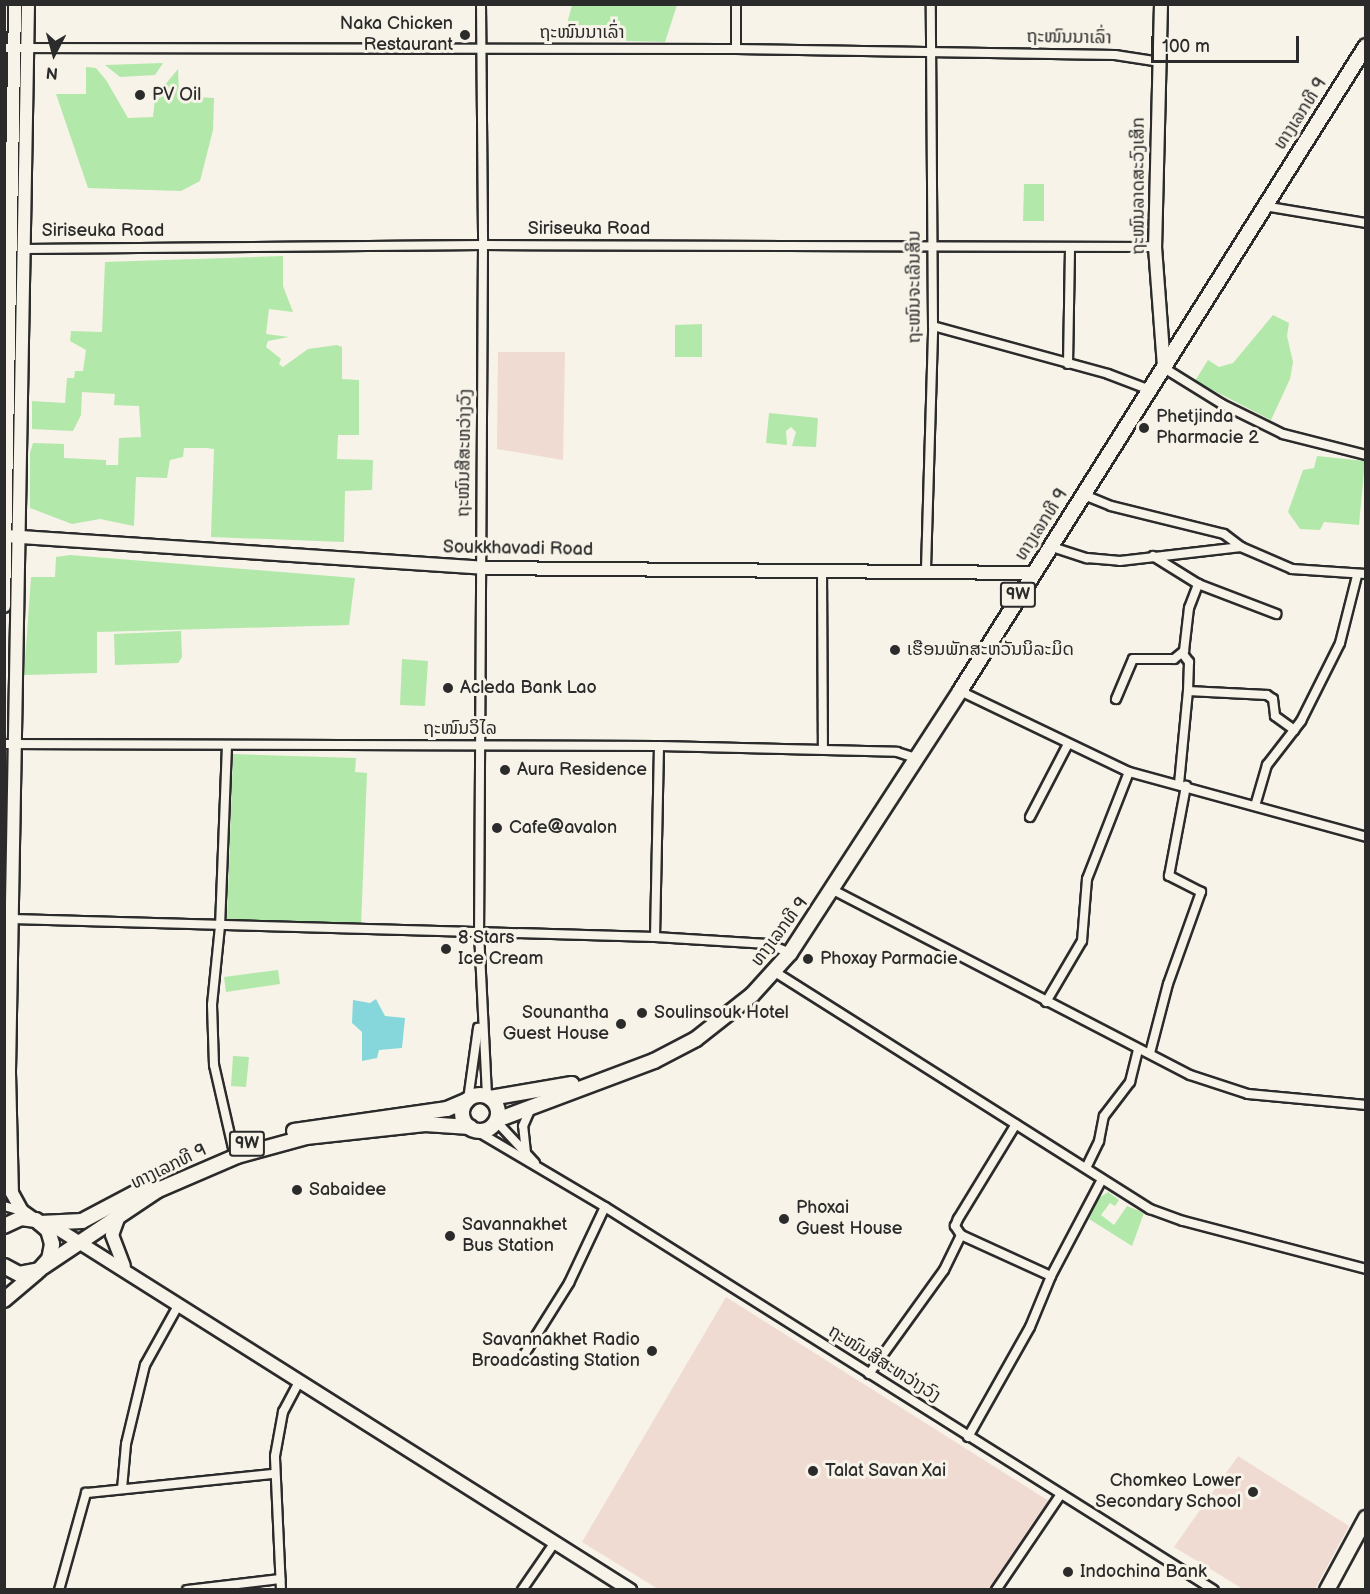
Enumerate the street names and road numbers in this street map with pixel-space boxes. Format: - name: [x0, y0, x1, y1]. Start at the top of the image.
- street label: ຖະໜົນນາເລົ່າ: [539, 22, 625, 44]
- street label: ຖະໜົນນາເລົ່າ: [1026, 26, 1112, 50]
- street label: ທາງເລກທີ 9: [1270, 74, 1332, 154]
- street label: ຖະໜົນລາດສະວົງເສິກ: [1128, 117, 1150, 255]
- street label: Siriseuka Road: [528, 218, 650, 240]
- street label: Siriseuka Road: [42, 220, 164, 242]
- street label: ຖະໜົນຈະເລີນສິນ: [904, 230, 926, 344]
- street label: ຖະໜົນສີສະຫວ່າງວົງ: [453, 389, 477, 517]
- street label: ທາງເລກທີ 9: [1011, 485, 1073, 565]
- street label: Soukkhavadi Road: [443, 537, 593, 561]
- road number: 9W: [998, 582, 1038, 608]
- street label: ຖະໜົນວິໄລ: [423, 718, 497, 740]
- street label: ທາງເລກທີ 9: [747, 893, 813, 971]
- road number: 9W: [228, 1131, 266, 1157]
- street label: ທາງເລກທີ 9: [128, 1139, 210, 1195]
- street label: ຖະໜົນສີສະຫວ່າງວົງ: [824, 1321, 944, 1407]

